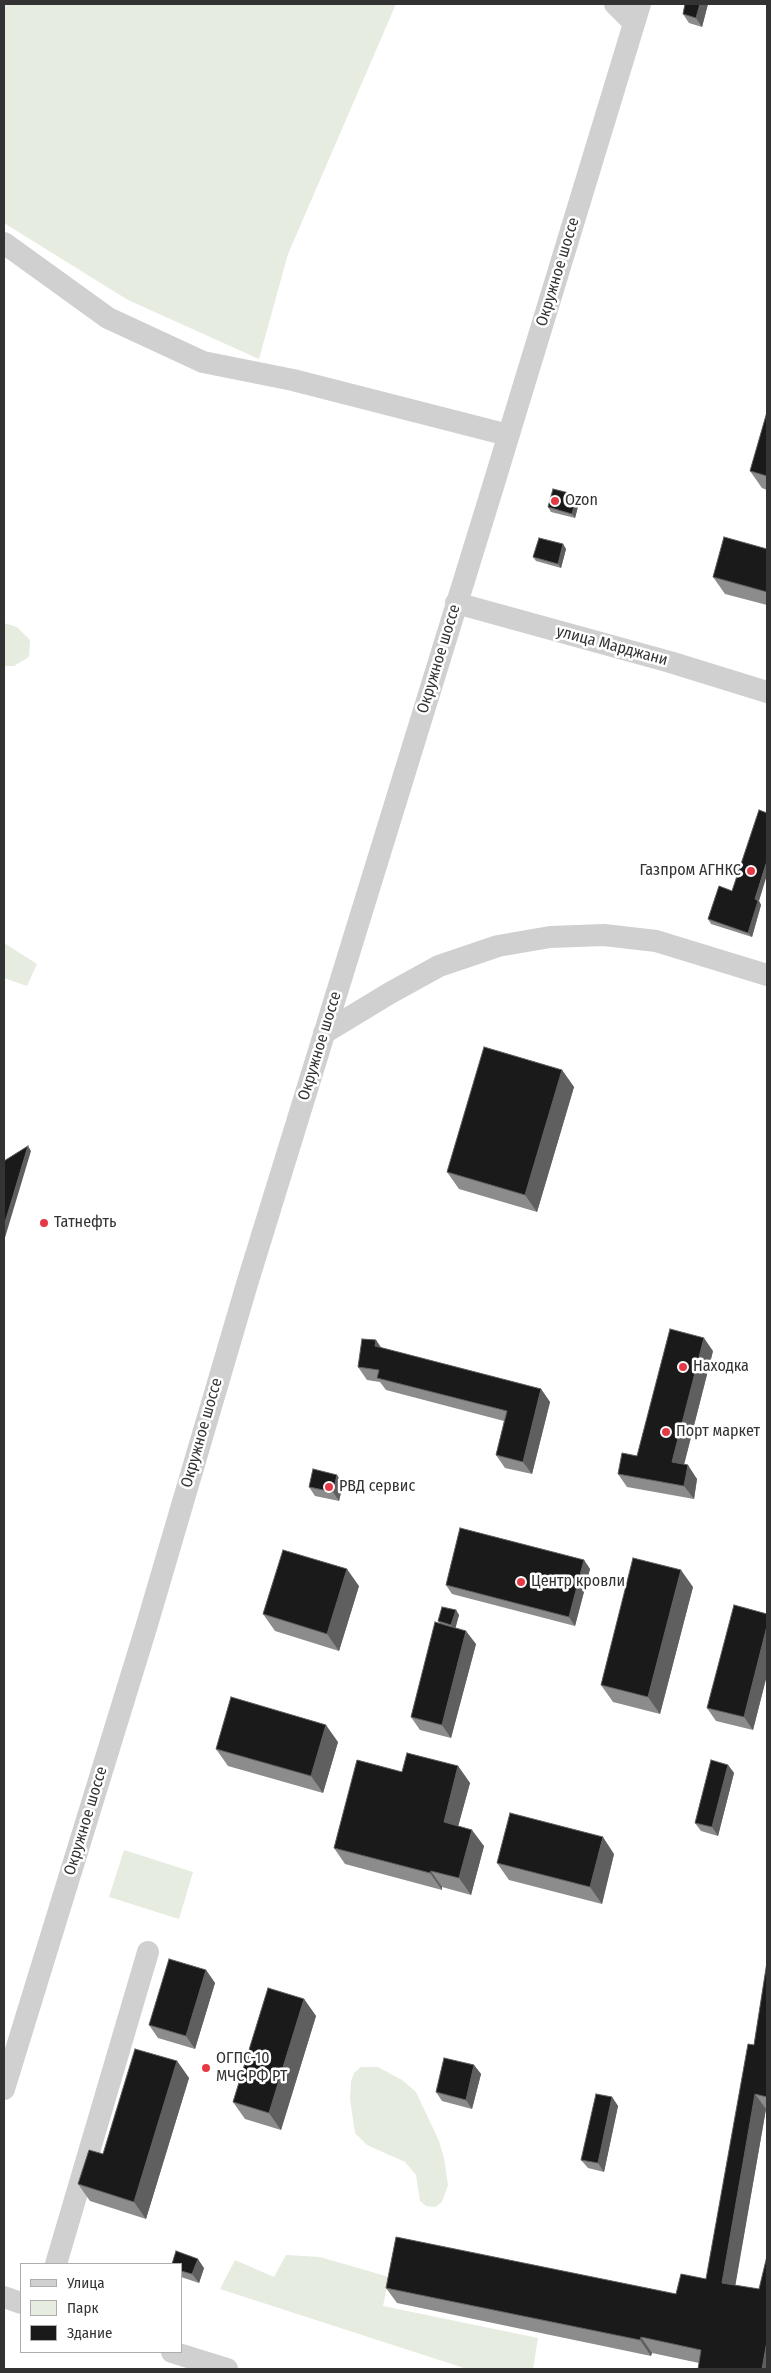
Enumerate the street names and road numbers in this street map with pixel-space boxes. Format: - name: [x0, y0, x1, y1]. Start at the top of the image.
- street label: Окружное шоссе: [532, 215, 584, 329]
- street label: Окружное шоссе: [413, 602, 465, 716]
- street label: улица Марджани: [554, 622, 670, 670]
- street label: Окружное шоссе: [294, 989, 346, 1103]
- street label: Окружное шоссе: [177, 1376, 227, 1490]
- street label: Окружное шоссе: [60, 1764, 112, 1878]

